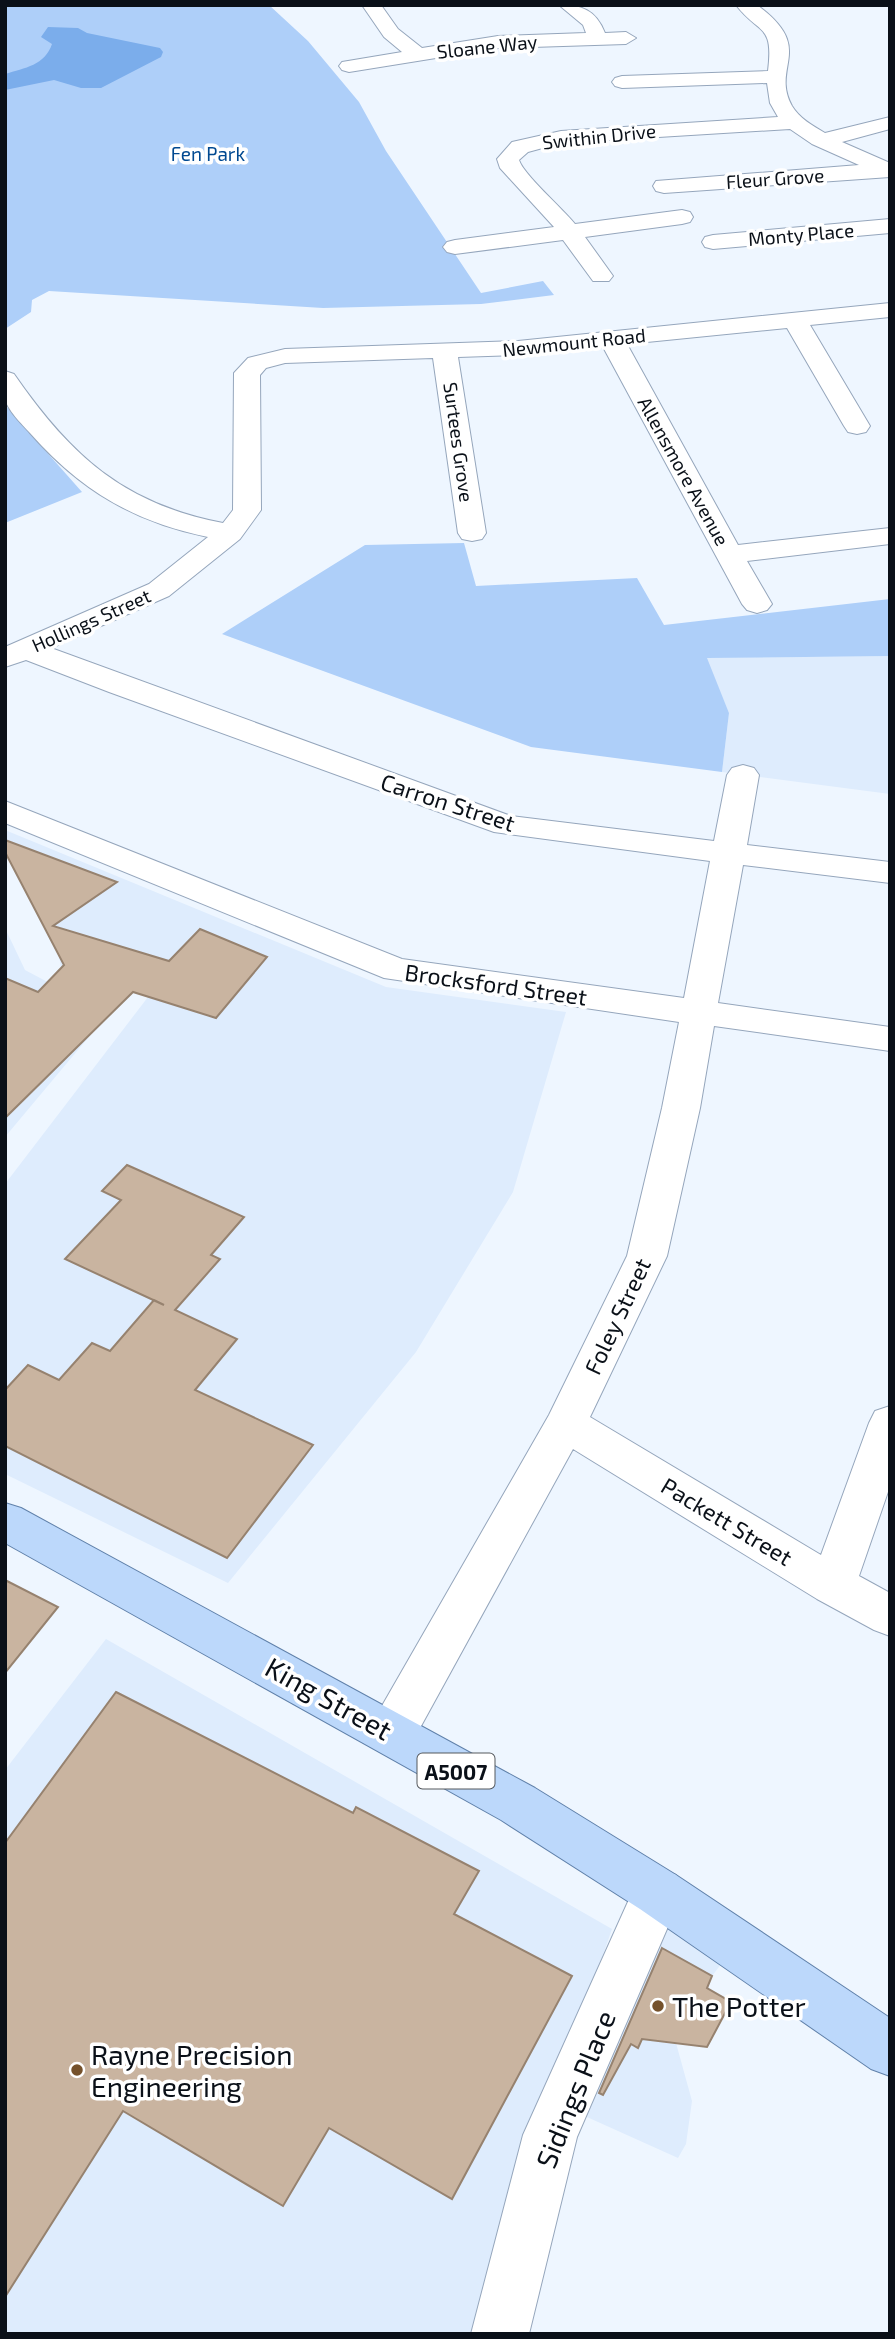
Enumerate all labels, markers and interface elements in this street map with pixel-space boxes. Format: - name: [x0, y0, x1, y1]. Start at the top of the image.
- street label: Sloane Way: [436, 29, 538, 63]
- street label: Swithin Drive: [541, 119, 657, 153]
- park label: Fen Park: [171, 142, 245, 165]
- street label: Fleur Grove: [725, 163, 825, 193]
- street label: Monty Place: [747, 218, 855, 250]
- street label: Newmount Road: [501, 323, 647, 361]
- street label: Surtees Grove: [439, 381, 479, 503]
- street label: Allensmore Avenue: [634, 393, 734, 549]
- street label: Hollings Street: [28, 583, 154, 657]
- street label: Carron Street: [377, 767, 519, 837]
- street label: Brocksford Street: [403, 957, 589, 1011]
- street label: Foley Street: [578, 1253, 656, 1379]
- street label: Packett Street: [657, 1471, 798, 1571]
- street label: King Street: [260, 1649, 398, 1747]
- road number: A5007: [418, 1754, 494, 1788]
- place label: The Potter: [672, 1989, 806, 2023]
- marker: The Potter: [650, 1998, 666, 2014]
- street label: Sidings Place: [528, 2005, 622, 2173]
- place label: Rayne Precision Engineering: [91, 2037, 292, 2103]
- marker: Rayne Precision Engineering: [69, 2062, 85, 2078]

